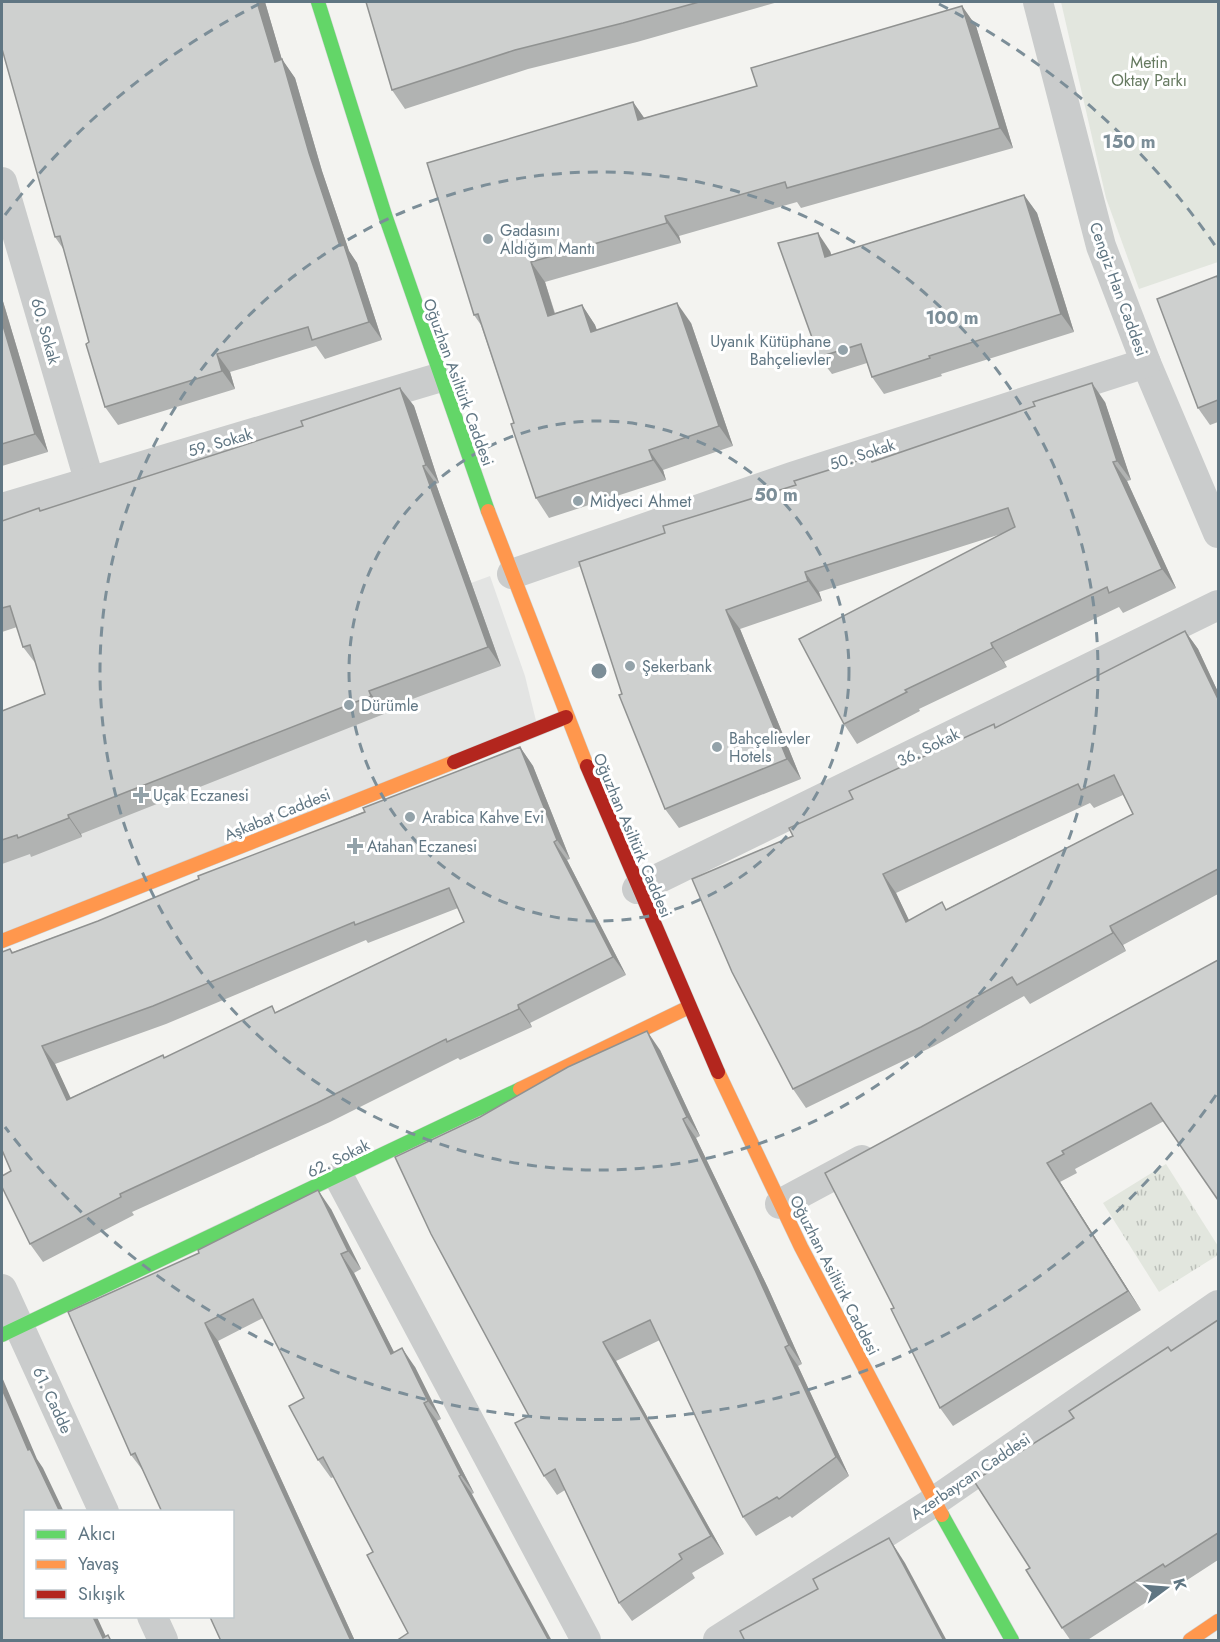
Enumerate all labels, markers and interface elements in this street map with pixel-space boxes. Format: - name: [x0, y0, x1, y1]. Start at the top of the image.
- park label: Metin Oktay Parkı: [1111, 51, 1187, 92]
- text: 150 m: [1103, 129, 1155, 155]
- place label: Gadasını Aldığım Mantı: [500, 219, 595, 260]
- street label: Cengiz Han Caddesi: [1084, 219, 1153, 359]
- marker: Gadasını Aldığım Mantı: [481, 232, 495, 246]
- street label: 60. Sokak: [25, 295, 66, 368]
- street label: Oğuzhan Asiltürk Caddesi: [417, 295, 500, 469]
- text: 100 m: [925, 305, 979, 331]
- place label: Uyanık Kütüphane Bahçelievler: [710, 330, 832, 371]
- marker: Uyanık Kütüphane Bahçelievler: [836, 343, 850, 357]
- street label: 59. Sokak: [185, 422, 256, 463]
- street label: 50. Sokak: [826, 433, 899, 476]
- text: 50 m: [754, 482, 798, 508]
- place label: Midyeci Ahmet: [590, 490, 692, 513]
- marker: Midyeci Ahmet: [571, 494, 585, 508]
- place label: Şekerbank: [642, 655, 713, 678]
- marker: Şekerbank: [623, 659, 637, 673]
- centre of rings: [589, 661, 609, 681]
- place label: Dürümle: [361, 694, 419, 717]
- marker: Dürümle: [342, 698, 356, 712]
- street label: 36. Sokak: [893, 722, 964, 772]
- place label: Bahçelievler Hotels: [729, 727, 811, 768]
- marker: Bahçelievler Hotels: [710, 740, 724, 754]
- street label: Oğuzhan Asiltürk Caddesi: [587, 749, 678, 921]
- street label: Aşkabat Caddesi: [221, 783, 334, 846]
- place label: Uçak Eczanesi: [153, 784, 249, 807]
- marker: Uçak Eczanesi: [134, 788, 148, 802]
- place label: Arabica Kahve Evi: [422, 806, 544, 829]
- marker: Arabica Kahve Evi: [403, 810, 417, 824]
- place label: Atahan Eczanesi: [367, 835, 477, 858]
- marker: Atahan Eczanesi: [348, 839, 362, 853]
- street label: 62. Sokak: [303, 1133, 374, 1184]
- street label: Oğuzhan Asiltürk Caddesi: [784, 1191, 885, 1359]
- street label: 61. Cadde: [27, 1363, 78, 1437]
- street label: Azerbaycan Caddesi: [906, 1428, 1035, 1525]
- legend: [24, 1510, 234, 1618]
- text: Akıcı: [78, 1521, 116, 1547]
- text: Yavaş: [78, 1551, 119, 1577]
- north arrow: [1136, 1558, 1196, 1618]
- text: K: [1167, 1575, 1193, 1593]
- text: Sıkışık: [78, 1581, 125, 1607]

